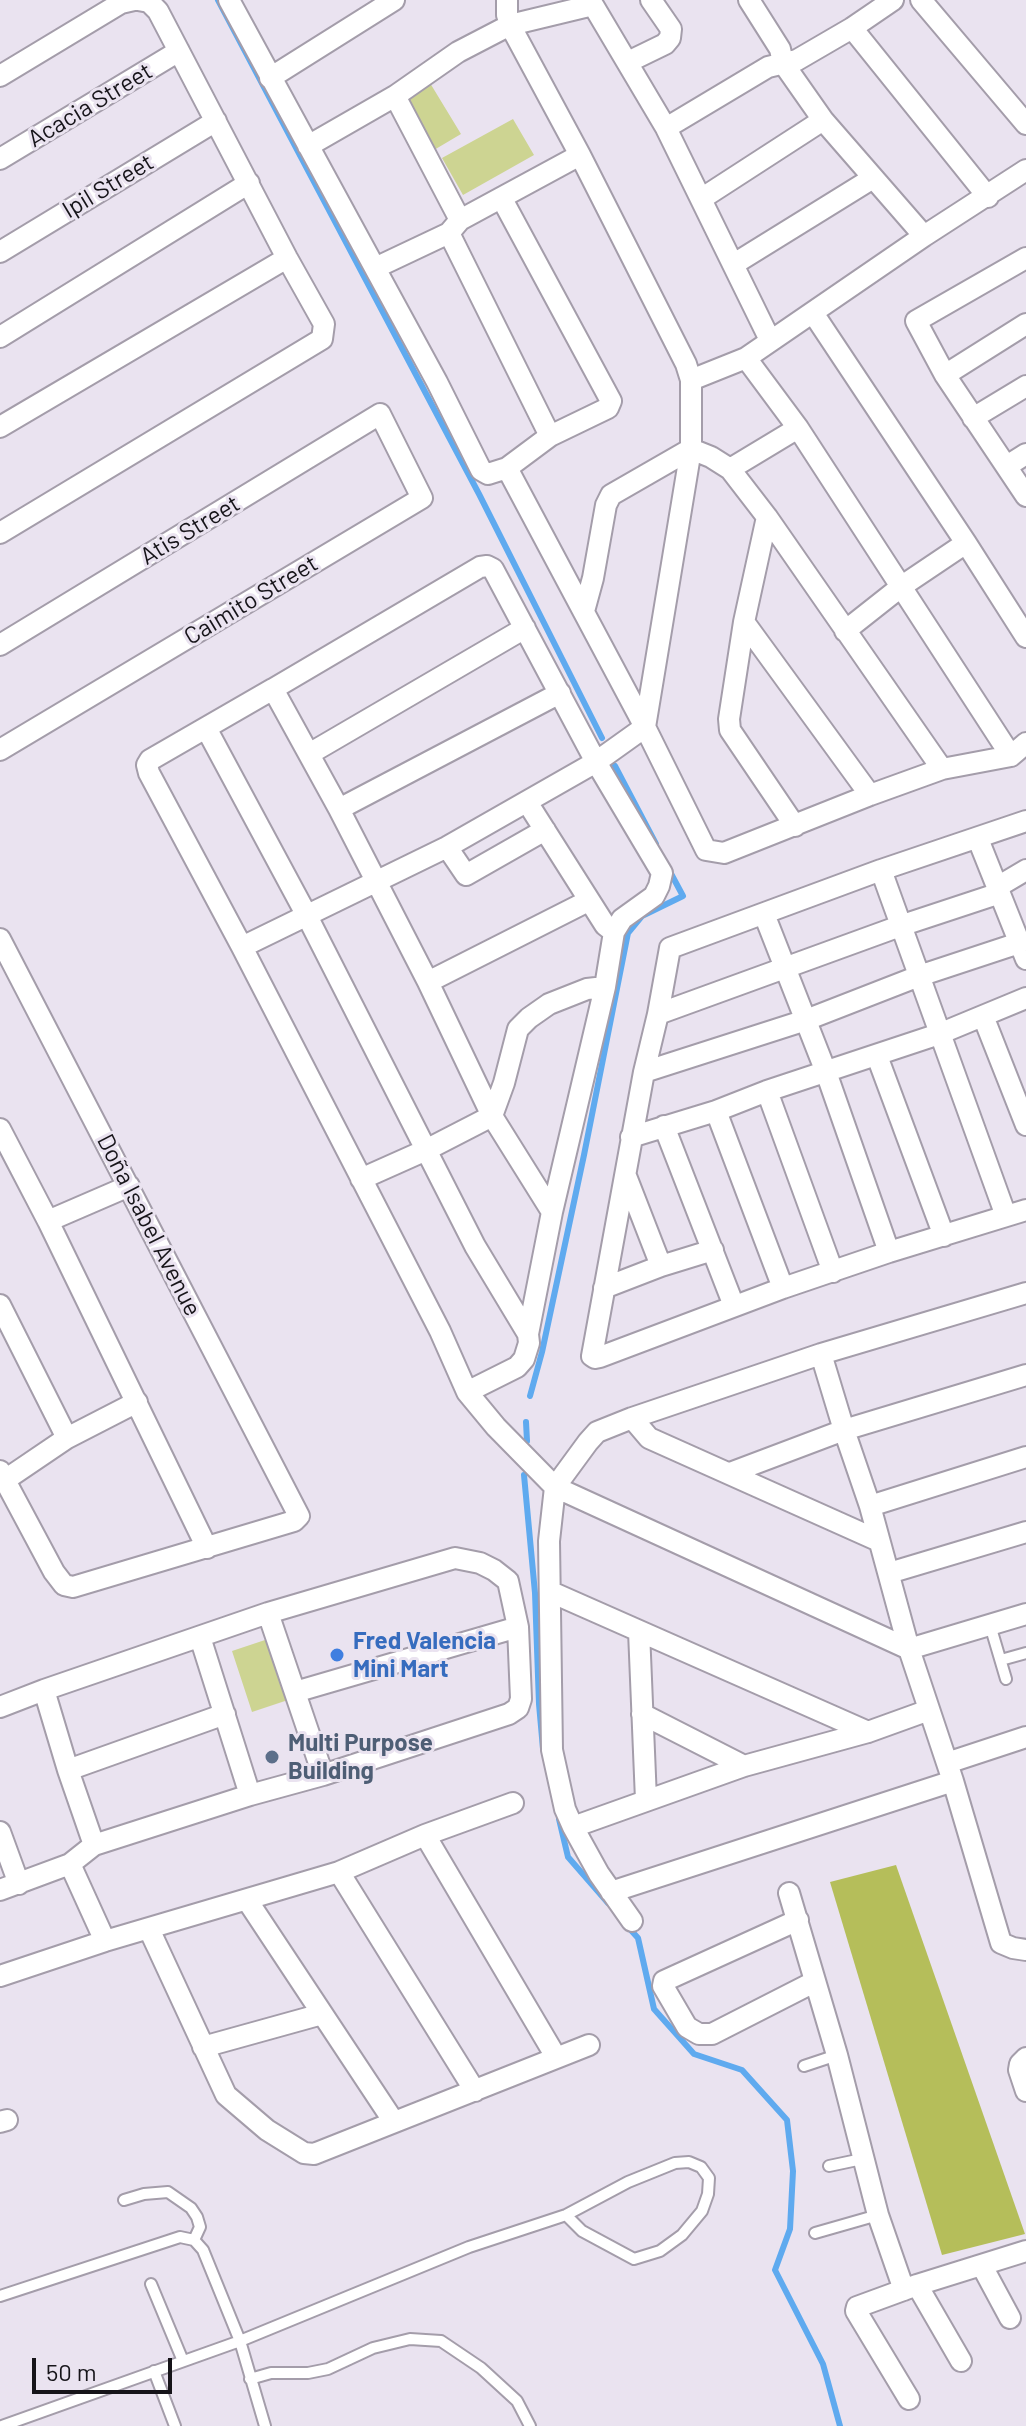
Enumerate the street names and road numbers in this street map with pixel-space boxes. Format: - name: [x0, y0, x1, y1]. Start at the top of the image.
- street label: Acacia Street: [23, 57, 157, 153]
- street label: Ipil Street: [57, 148, 159, 224]
- street label: Atis Street: [135, 489, 245, 571]
- street label: Caimito Street: [179, 549, 323, 651]
- street label: Doña Isabel Avenue: [91, 1129, 207, 1321]

